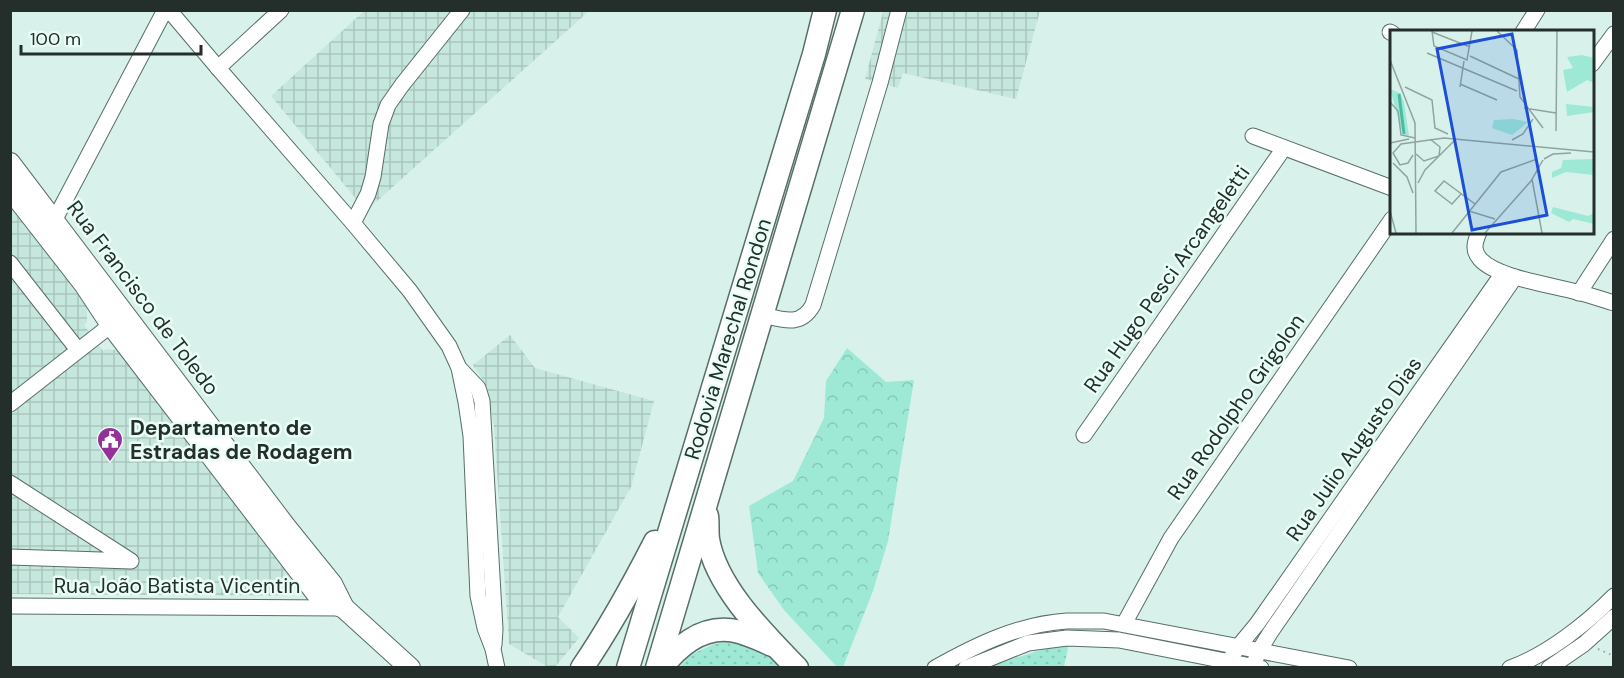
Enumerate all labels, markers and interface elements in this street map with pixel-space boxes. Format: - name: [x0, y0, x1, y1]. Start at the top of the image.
- scale bar: [21, 18, 201, 56]
- text: 100 m: [30, 27, 81, 51]
- inset map: [1390, 30, 1594, 234]
- street label: Rua Hugo Pesci Arcangeletti: [1078, 160, 1256, 398]
- street label: Rua Francisco de Toledo: [61, 195, 225, 401]
- street label: Rodovia Marechal Rondon: [678, 215, 778, 463]
- street label: Rua Rodolpho Grigolon: [1161, 308, 1311, 506]
- street label: Rua Julio Augusto Dias: [1280, 351, 1428, 547]
- place label: Departamento de Estradas de Rodagem: [130, 414, 353, 466]
- public building icon: Departamento de Estradas de Rodagem: [95, 425, 125, 463]
- street label: Rua João Batista Vicentin: [54, 572, 300, 600]

